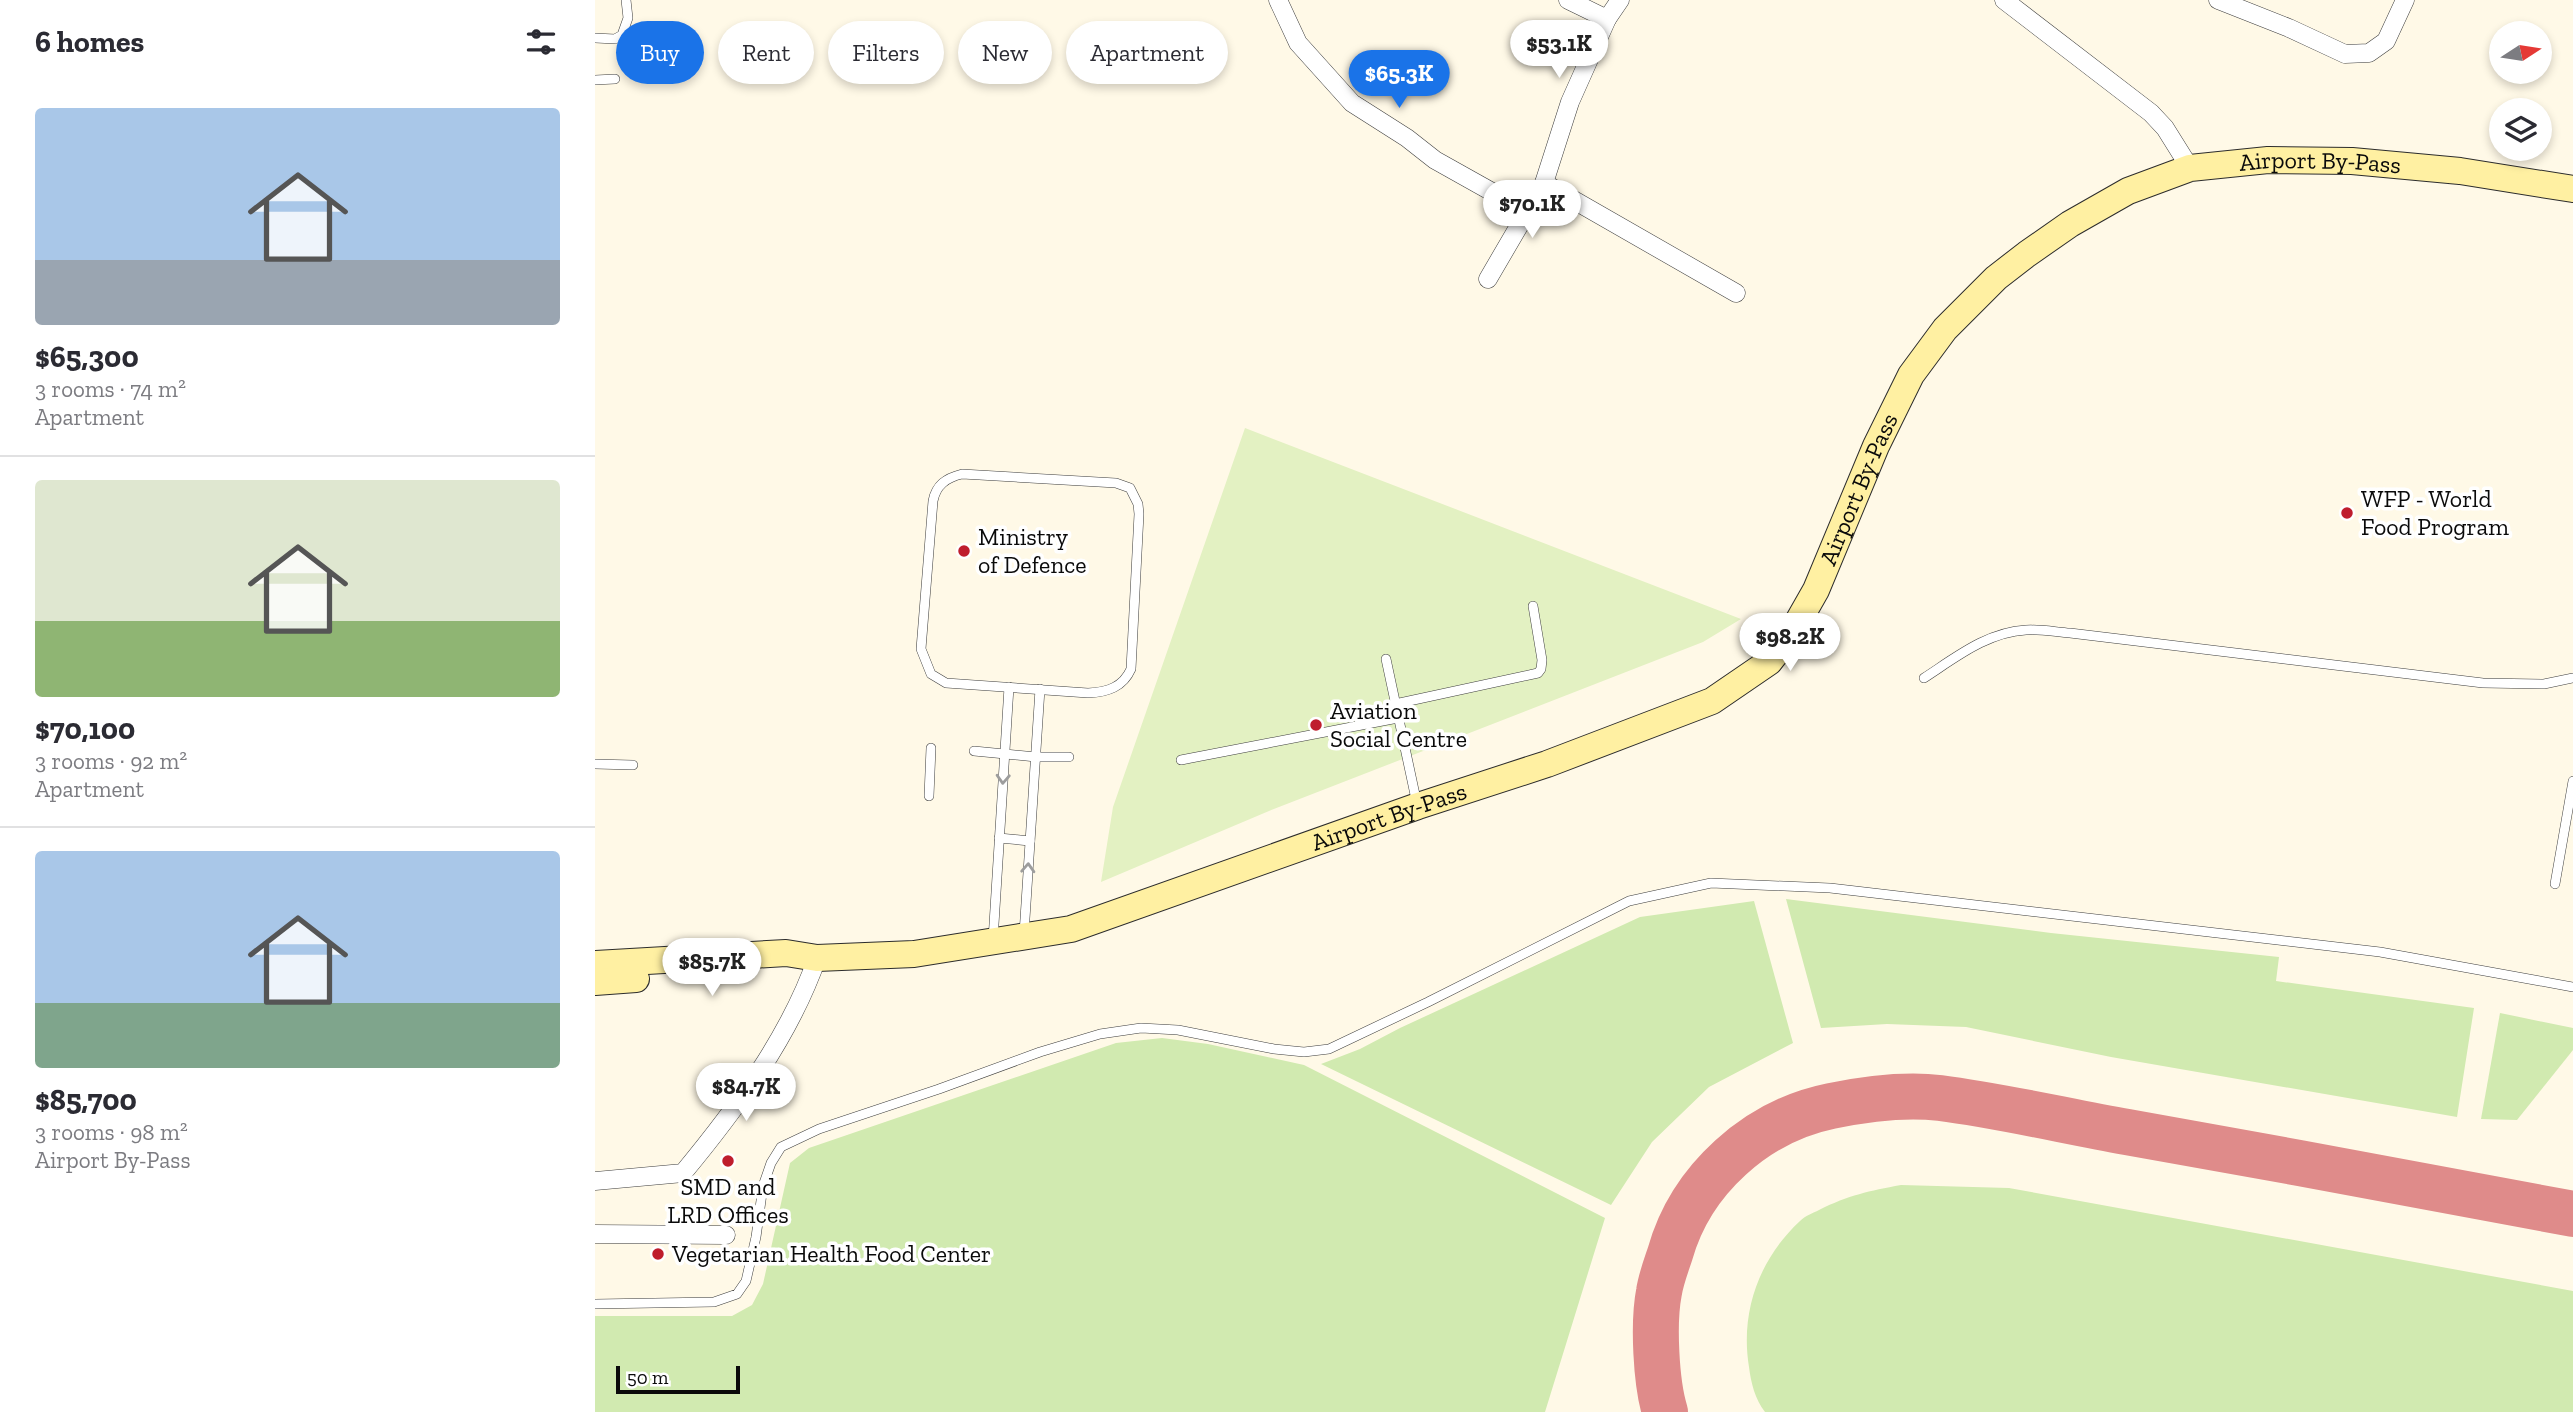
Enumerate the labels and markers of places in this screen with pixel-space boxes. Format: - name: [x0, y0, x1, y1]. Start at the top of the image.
- pin: $53.1K: [1502, 20, 1616, 80]
- pin: $65.3K: [1342, 50, 1456, 110]
- pin: $70.1K: [1475, 180, 1589, 240]
- place label: WFP - World Food Program: [2361, 484, 2509, 541]
- marker: WFP - World Food Program: [2339, 505, 2355, 521]
- place label: Ministry of Defence: [978, 522, 1087, 579]
- marker: Ministry of Defence: [956, 543, 972, 559]
- pin: $98.2K: [1733, 614, 1847, 673]
- place label: Aviation Social Centre: [1330, 696, 1467, 753]
- marker: Aviation Social Centre: [1308, 717, 1324, 733]
- pin: $85.7K: [655, 939, 769, 998]
- pin: $84.7K: [689, 1064, 803, 1123]
- marker: SMD and LRD Offices: [720, 1153, 736, 1169]
- place label: SMD and LRD Offices: [667, 1172, 789, 1229]
- place label: Vegetarian Health Food Center: [671, 1239, 991, 1268]
- marker: Vegetarian Health Food Center: [650, 1246, 666, 1262]

